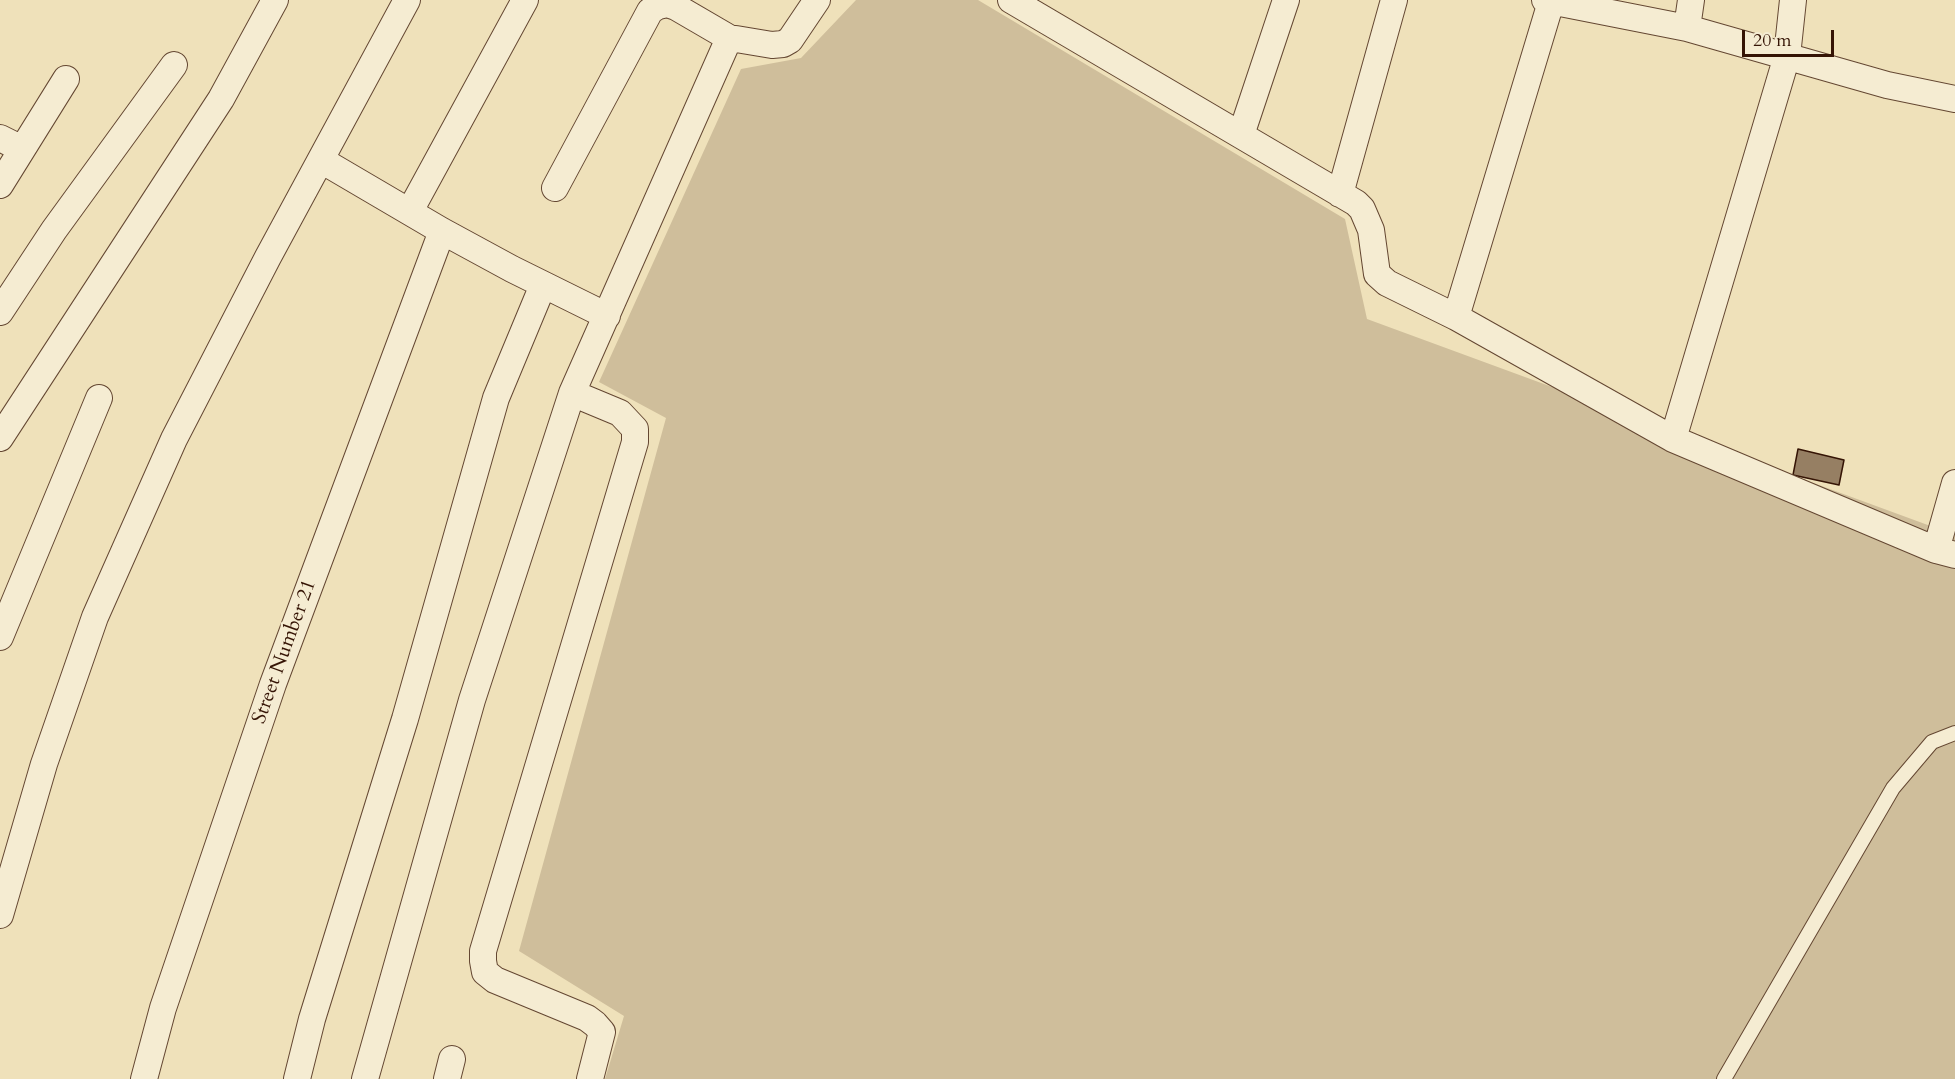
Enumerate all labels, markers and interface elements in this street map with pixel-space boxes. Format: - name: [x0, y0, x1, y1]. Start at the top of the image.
- scale bar: [1745, 18, 1836, 56]
- text: 20 m: [1753, 28, 1792, 53]
- street label: Street Number 21: [248, 577, 322, 727]

